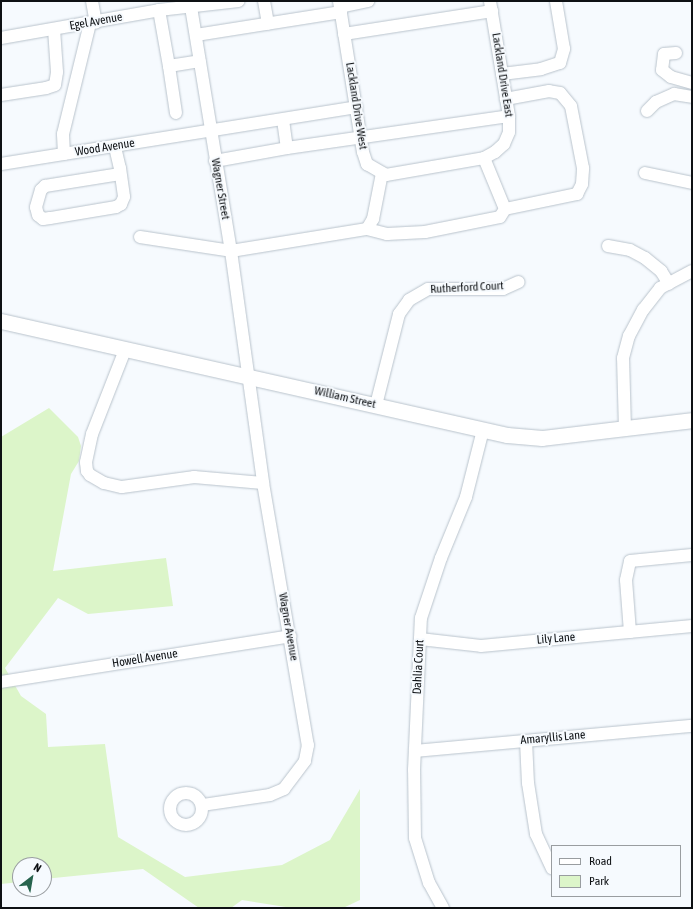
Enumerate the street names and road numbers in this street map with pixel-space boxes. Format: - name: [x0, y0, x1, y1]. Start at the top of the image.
- street label: Egel Avenue: [68, 10, 124, 34]
- street label: Lackland Drive East: [488, 32, 516, 118]
- street label: Lackland Drive West: [342, 61, 370, 151]
- street label: Wood Avenue: [74, 136, 136, 160]
- street label: Wagner Street: [208, 157, 232, 221]
- street label: Rutherford Court: [430, 279, 504, 297]
- street label: William Street: [313, 384, 377, 412]
- street label: Wagner Avenue: [275, 592, 301, 662]
- street label: Lily Lane: [536, 630, 576, 648]
- street label: Dahlia Court: [410, 639, 428, 695]
- street label: Howell Avenue: [111, 647, 179, 671]
- street label: Amaryllis Lane: [520, 728, 586, 748]

